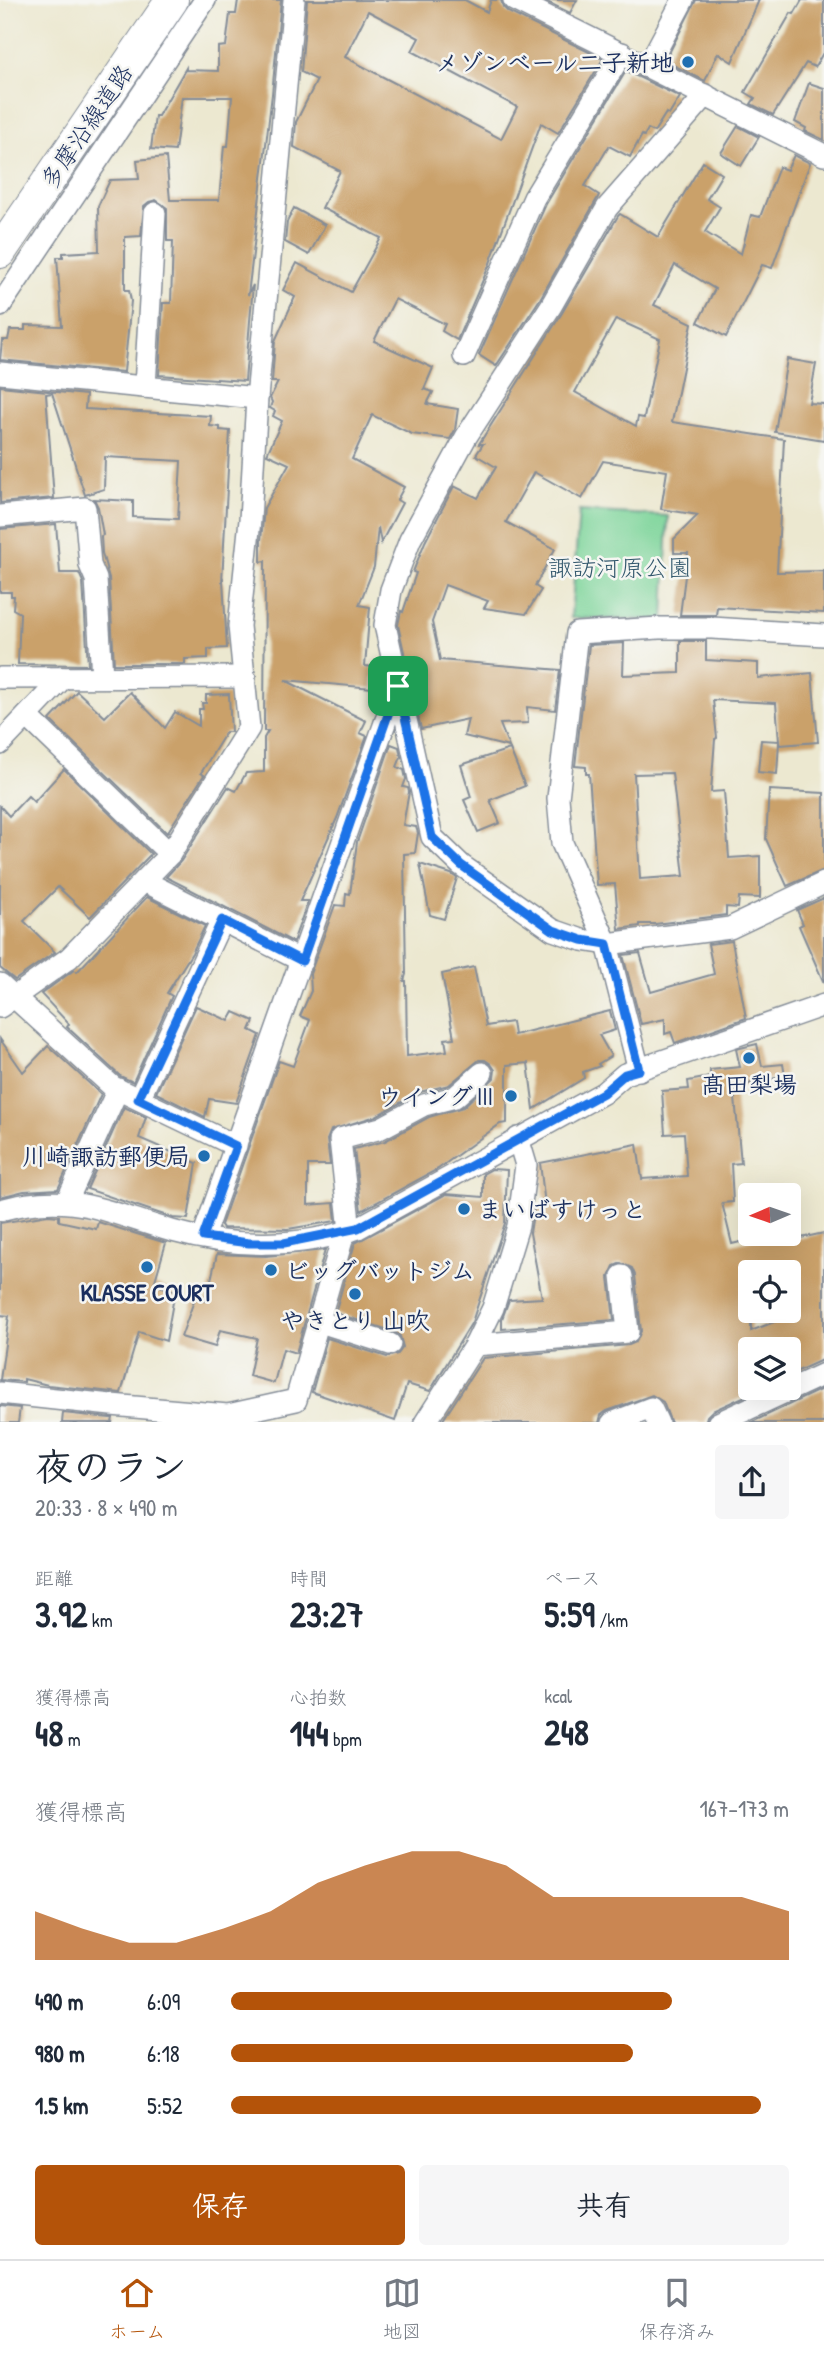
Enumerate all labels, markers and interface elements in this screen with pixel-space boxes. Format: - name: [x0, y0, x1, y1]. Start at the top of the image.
- place label: メゾンベール二子新地: [435, 46, 674, 78]
- marker: メゾンベール二子新地: [680, 54, 696, 70]
- street label: 多摩沿線道路: [32, 57, 140, 195]
- park label: 諏訪河原公園: [548, 551, 692, 583]
- pin: [368, 656, 428, 716]
- icon: arrive: [379, 667, 417, 705]
- marker: 髙田梨場: [741, 1050, 757, 1066]
- place label: 髙田梨場: [701, 1068, 797, 1100]
- place label: ウイングⅢ: [377, 1080, 497, 1112]
- marker: ウイングⅢ: [503, 1088, 519, 1104]
- place label: 川崎諏訪郵便局: [22, 1140, 190, 1172]
- marker: 川崎諏訪郵便局: [196, 1148, 212, 1164]
- north arrow: [738, 1183, 802, 1246]
- map controls: [738, 1183, 801, 1400]
- place label: まいばすけっと: [478, 1193, 646, 1225]
- marker: まいばすけっと: [456, 1201, 472, 1217]
- place label: ビッグバットジム: [285, 1254, 475, 1286]
- marker: KLASSE COURT: [139, 1259, 155, 1275]
- button: locate: [738, 1260, 801, 1323]
- marker: ビッグバットジム: [263, 1262, 279, 1278]
- place label: KLASSE COURT: [80, 1276, 214, 1308]
- marker: やきとり 山吹: [347, 1286, 363, 1302]
- place label: やきとり 山吹: [280, 1304, 430, 1336]
- button: layers: [738, 1337, 801, 1400]
- text: 夜のラン: [35, 1440, 187, 1492]
- button: share: [715, 1445, 789, 1519]
- text: 20:33 · 8 × 490 m: [35, 1492, 177, 1523]
- text: 距離: [35, 1565, 73, 1591]
- text: 時間: [290, 1565, 328, 1591]
- text: ペース: [544, 1565, 600, 1591]
- text: 3.92: [35, 1591, 87, 1638]
- text: 23:27: [290, 1591, 364, 1638]
- text: 5:59: [544, 1591, 595, 1638]
- text: km: [87, 1607, 113, 1633]
- text: /km: [595, 1607, 628, 1633]
- text: kcal: [544, 1683, 572, 1709]
- text: 獲得標高: [35, 1684, 111, 1710]
- text: 心拍数: [290, 1684, 347, 1710]
- text: 248: [544, 1709, 589, 1756]
- text: 48: [35, 1710, 63, 1757]
- text: 144: [290, 1710, 329, 1757]
- text: m: [63, 1726, 81, 1752]
- text: bpm: [329, 1726, 362, 1752]
- text: 167–173 m: [699, 1793, 789, 1824]
- text: 獲得標高: [35, 1796, 127, 1827]
- text: 490 m: [35, 1986, 83, 2017]
- text: 6:09: [147, 1986, 180, 2017]
- text: 980 m: [35, 2038, 85, 2069]
- text: 6:18: [147, 2038, 180, 2069]
- text: 1.5 km: [35, 2090, 88, 2121]
- text: 5:52: [147, 2090, 183, 2121]
- button: 保存: [35, 2165, 405, 2245]
- button: 共有: [419, 2165, 789, 2245]
- tab: ホーム: [109, 2274, 165, 2344]
- tab: 地図: [383, 2274, 421, 2344]
- tab: 保存済み: [639, 2274, 715, 2344]

